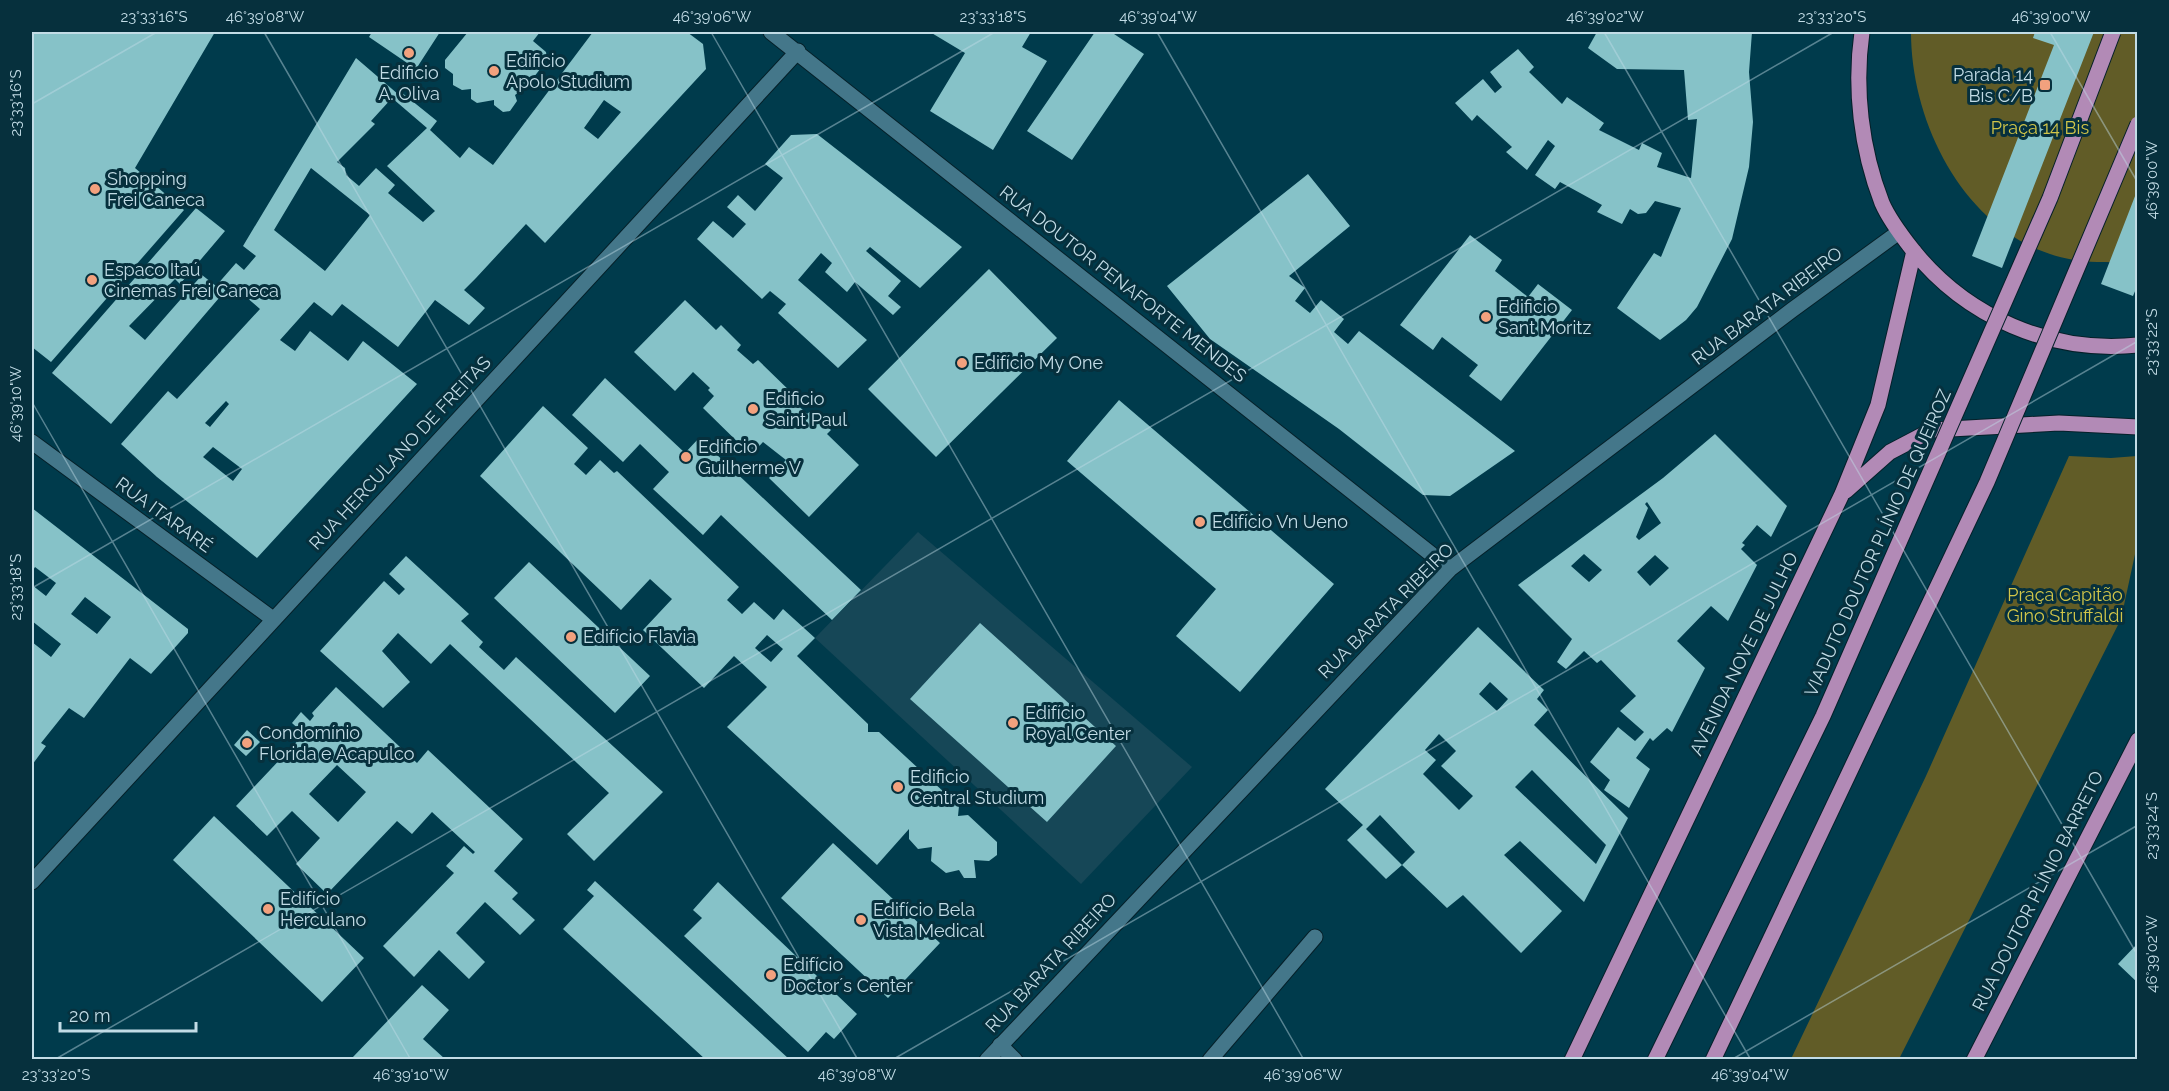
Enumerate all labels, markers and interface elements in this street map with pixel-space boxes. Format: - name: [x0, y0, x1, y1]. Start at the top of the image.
- text: 23°33'16"S: [120, 8, 188, 26]
- text: 46°39'08"W: [226, 8, 305, 26]
- text: 46°39'06"W: [673, 8, 752, 26]
- text: 23°33'18"S: [960, 8, 1026, 26]
- text: 46°39'04"W: [1119, 8, 1197, 26]
- text: 46°39'02"W: [1566, 8, 1644, 26]
- text: 23°33'20"S: [1798, 8, 1866, 26]
- text: 46°39'00"W: [2012, 8, 2091, 26]
- marker: Edificio A. Oliva: [402, 46, 416, 60]
- place label: Edificio Apolo Studium: [506, 50, 630, 92]
- place label: Edificio A. Oliva: [378, 62, 440, 104]
- marker: Edificio Apolo Studium: [487, 64, 501, 78]
- place label: Parada 14 Bis C/B: [1953, 64, 2033, 106]
- text: 23°33'16"S: [7, 69, 25, 137]
- marker: Parada 14 Bis C/B: [2038, 78, 2052, 92]
- park label: Praça 14 Bis: [1991, 117, 2089, 138]
- text: 46°39'00"W: [2143, 140, 2161, 219]
- place label: Shopping Frei Caneca: [107, 168, 205, 210]
- street label: RUA DOUTOR PENAFORTE MENDES: [996, 181, 1251, 386]
- marker: Shopping Frei Caneca: [88, 182, 102, 196]
- street label: RUA BARATA RIBEIRO: [1688, 242, 1846, 369]
- place label: Espaco Itaú Cinemas Frei Caneca: [104, 259, 279, 301]
- marker: Espaco Itaú Cinemas Frei Caneca: [85, 273, 99, 287]
- place label: Edificio Sant Moritz: [1498, 296, 1591, 338]
- text: 23°33'22"S: [2143, 308, 2161, 376]
- marker: Edificio Sant Moritz: [1479, 310, 1493, 324]
- street label: RUA HERCULANO DE FREITAS: [304, 352, 495, 554]
- place label: Edifício My One: [974, 352, 1103, 373]
- marker: Edifício My One: [955, 356, 969, 370]
- text: 46°39'10"W: [7, 366, 25, 442]
- street label: VIADUTO DOUTOR PLÍNIO DE QUEIROZ: [1799, 385, 1955, 700]
- place label: Edificio Saint Paul: [765, 388, 847, 430]
- marker: Edificio Saint Paul: [746, 402, 760, 416]
- place label: Edificio Guilherme V: [698, 436, 801, 478]
- marker: Edificio Guilherme V: [679, 450, 693, 464]
- street label: RUA ITARARÉ: [112, 472, 217, 557]
- place label: Edifício Vn Ueno: [1212, 511, 1348, 532]
- marker: Edifício Vn Ueno: [1193, 515, 1207, 529]
- street label: RUA BARATA RIBEIRO: [1314, 539, 1458, 683]
- street label: AVENIDA NOVE DE JULHO: [1685, 549, 1802, 759]
- text: 23°33'18"S: [7, 554, 25, 620]
- park label: Praça Capitão Gino Struffaldi: [2007, 584, 2123, 626]
- place label: Edifício Flavia: [583, 626, 696, 647]
- marker: Edifício Flavia: [564, 630, 578, 644]
- place label: Edifício Royal Center: [1025, 702, 1132, 744]
- marker: Edifício Royal Center: [1006, 716, 1020, 730]
- place label: Condomínio Florida e Acapulco: [259, 722, 415, 764]
- marker: Condomínio Florida e Acapulco: [240, 736, 254, 750]
- place label: Edificio Central Studium: [910, 766, 1044, 808]
- street label: RUA DOUTOR PLÍNIO BARRETO: [1967, 767, 2107, 1014]
- marker: Edificio Central Studium: [891, 780, 905, 794]
- text: 23°33'24"S: [2143, 792, 2161, 860]
- place label: Edifício Herculano: [280, 888, 366, 930]
- street label: RUA BARATA RIBEIRO: [981, 889, 1121, 1037]
- place label: Edifício Bela Vista Medical: [873, 899, 984, 941]
- marker: Edifício Herculano: [261, 902, 275, 916]
- marker: Edifício Bela Vista Medical: [854, 913, 868, 927]
- text: 46°39'02"W: [2143, 915, 2161, 993]
- place label: Edifício Doctor´s Center: [783, 954, 913, 996]
- marker: Edifício Doctor´s Center: [764, 968, 778, 982]
- scale bar: [60, 995, 196, 1033]
- text: 20 m: [69, 1005, 111, 1026]
- text: 23°33'20"S: [22, 1066, 90, 1084]
- text: 46°39'10"W: [373, 1066, 449, 1084]
- text: 46°39'08"W: [818, 1066, 897, 1084]
- text: 46°39'06"W: [1264, 1066, 1343, 1084]
- text: 46°39'04"W: [1711, 1066, 1789, 1084]

